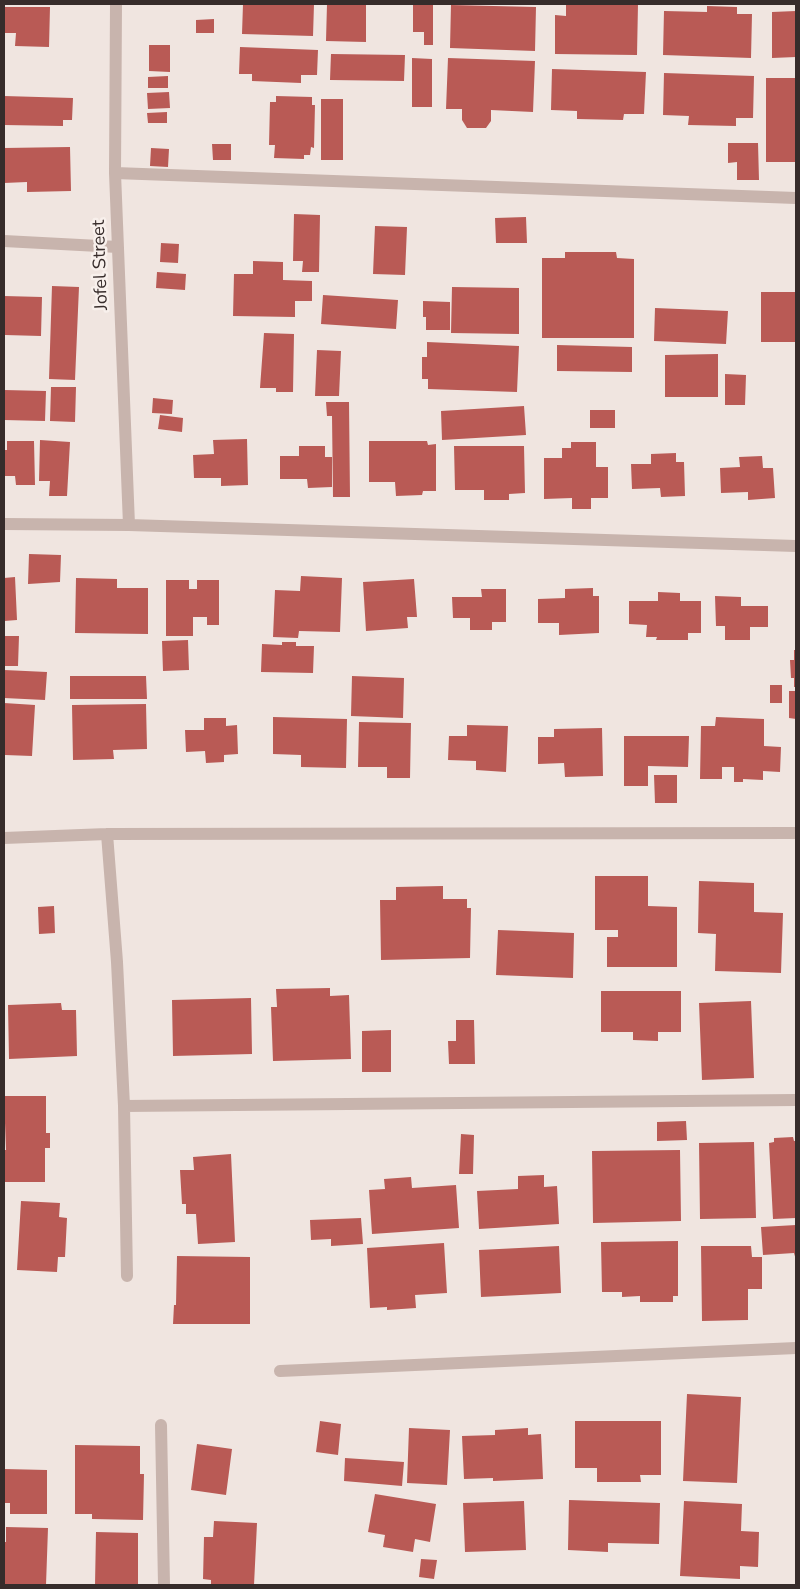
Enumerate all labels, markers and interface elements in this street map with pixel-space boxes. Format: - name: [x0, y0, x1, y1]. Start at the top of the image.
- street label: Jofel Street: [89, 220, 113, 310]

